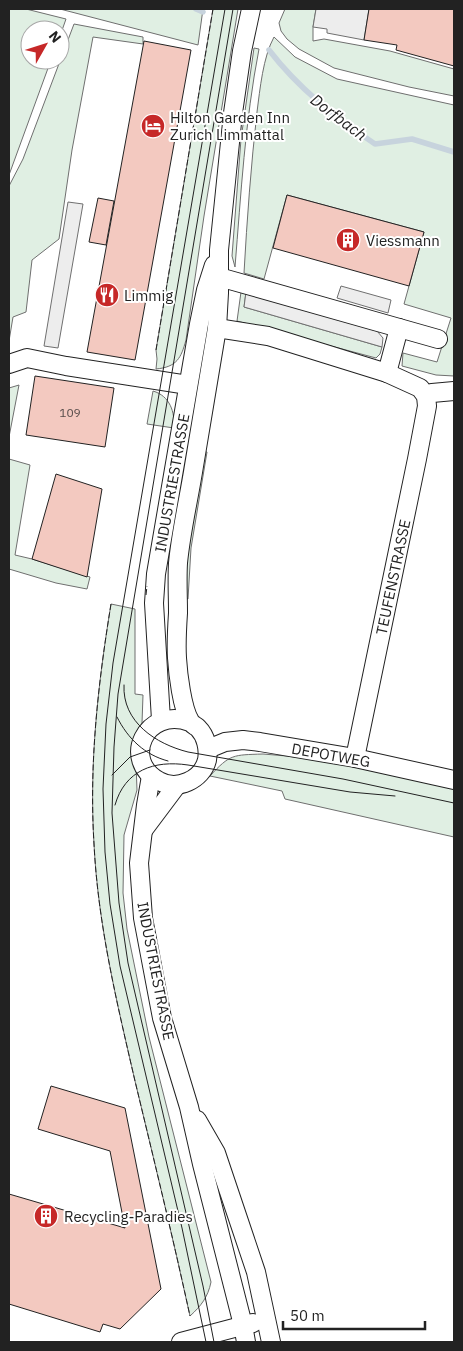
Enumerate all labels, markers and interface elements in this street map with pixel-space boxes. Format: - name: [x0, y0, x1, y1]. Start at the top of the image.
- north arrow: [20, 20, 70, 70]
- text: N: [45, 27, 65, 46]
- water label: Dorfbach: [307, 89, 371, 145]
- place label: Hilton Garden Inn Zurich Limmattal: [170, 108, 290, 144]
- hotel icon: Hilton Garden Inn Zurich Limmattal: [140, 113, 166, 139]
- building icon: Viessmann: [335, 227, 361, 253]
- place label: Viessmann: [366, 231, 440, 250]
- restaurant icon: Limmig: [94, 282, 120, 308]
- place label: Limmig: [124, 286, 173, 305]
- house number: 109: [59, 405, 81, 420]
- street label: INDUSTRIESTRASSE: [150, 412, 194, 554]
- street label: TEUFENSTRASSE: [371, 518, 415, 636]
- street label: DEPOTWEG: [290, 739, 372, 771]
- street label: INDUSTRIESTRASSE: [133, 900, 179, 1042]
- building icon: Recycling-Paradies: [33, 1203, 59, 1229]
- place label: Recycling-Paradies: [64, 1207, 193, 1226]
- scale bar: [283, 1298, 426, 1330]
- text: 50 m: [290, 1306, 325, 1325]

